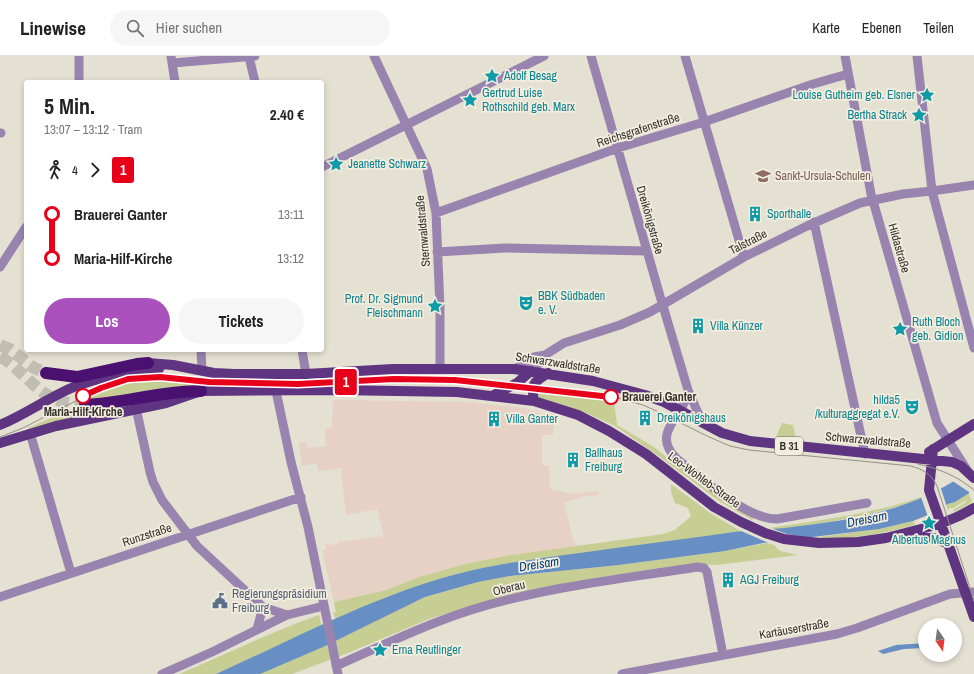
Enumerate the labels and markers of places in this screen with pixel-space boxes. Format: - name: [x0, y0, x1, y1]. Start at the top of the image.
- place icon: Adolf Besag: [483, 67, 501, 85]
- place label: Adolf Besag: [503, 68, 558, 84]
- place label: Gertrud Luise Rothschild geb. Marx: [482, 85, 575, 115]
- place icon: Louise Gutheim geb. Elsner: [918, 86, 936, 104]
- place label: Louise Gutheim geb. Elsner: [792, 87, 916, 103]
- place icon: Gertrud Luise Rothschild geb. Marx: [461, 91, 479, 109]
- place icon: Bertha Strack: [910, 106, 928, 124]
- place label: Bertha Strack: [847, 107, 907, 123]
- place icon: Jeanette Schwarz: [327, 155, 345, 173]
- place label: Jeanette Schwarz: [348, 156, 426, 172]
- school or university icon: Sankt-Ursula-Schulen: [754, 167, 772, 185]
- place label: Sankt-Ursula-Schulen: [775, 168, 871, 184]
- building icon: Sporthalle: [746, 205, 764, 223]
- place label: Sporthalle: [767, 206, 811, 222]
- place label: BBK Südbaden e. V.: [538, 288, 605, 318]
- place label: Prof. Dr. Sigmund Fleischmann: [345, 291, 423, 321]
- theatre icon: BBK Südbaden e. V.: [517, 294, 535, 312]
- place icon: Prof. Dr. Sigmund Fleischmann: [426, 297, 444, 315]
- place label: Ruth Bloch geb. Gidion: [912, 314, 963, 344]
- building icon: Villa Künzer: [689, 317, 707, 335]
- place label: Villa Künzer: [710, 318, 764, 334]
- place icon: Ruth Bloch geb. Gidion: [891, 320, 909, 338]
- marker: Maria-Hilf-Kirche: [75, 388, 91, 404]
- marker: Brauerei Ganter: [603, 389, 619, 405]
- place label: Brauerei Ganter: [622, 389, 697, 405]
- place label: hilda5 /kulturaggregat e.V.: [815, 392, 901, 422]
- theatre icon: hilda5 /kulturaggregat e.V.: [903, 398, 921, 416]
- place label: Maria-Hilf-Kirche: [44, 404, 123, 420]
- building icon: Dreikönigshaus: [636, 409, 654, 427]
- building icon: Villa Ganter: [485, 410, 503, 428]
- place label: Dreikönigshaus: [657, 410, 726, 426]
- place label: Villa Ganter: [506, 411, 559, 427]
- place label: Ballhaus Freiburg: [585, 445, 623, 475]
- building icon: Ballhaus Freiburg: [564, 451, 582, 469]
- place icon: Albertus Magnus: [920, 514, 938, 532]
- place label: Albertus Magnus: [891, 532, 966, 548]
- building icon: AGJ Freiburg: [719, 571, 737, 589]
- place label: AGJ Freiburg: [739, 572, 800, 588]
- place label: Regierungspräsidium Freiburg: [232, 586, 327, 616]
- public building icon: Regierungspräsidium Freiburg: [211, 592, 229, 610]
- place icon: Erna Reutlinger: [371, 641, 389, 659]
- place label: Erna Reutlinger: [392, 642, 462, 658]

